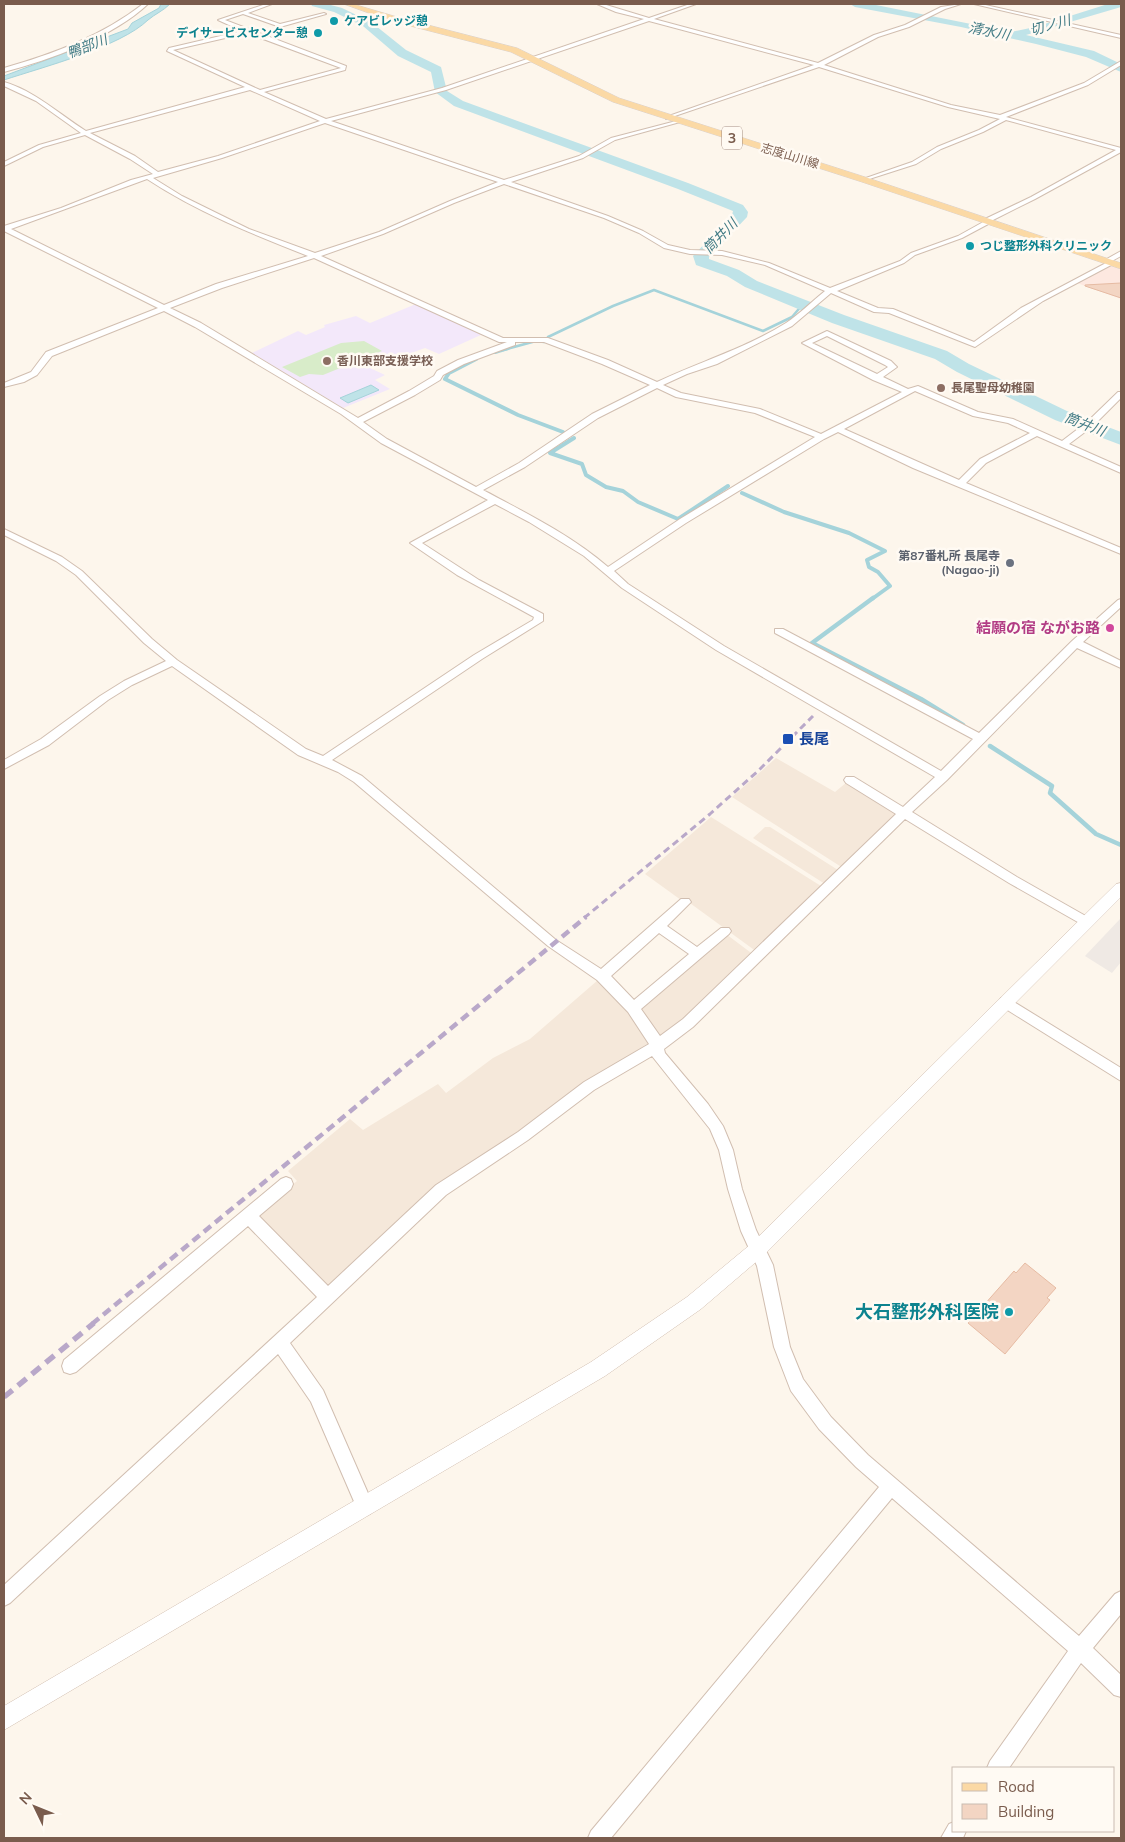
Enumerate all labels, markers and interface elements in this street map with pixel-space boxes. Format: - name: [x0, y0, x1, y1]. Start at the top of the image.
- water label: 切ノ川: [1027, 10, 1075, 39]
- place label: ケアビレッジ憩: [344, 13, 428, 28]
- marker: ケアビレッジ憩: [328, 15, 340, 27]
- water label: 清水川: [967, 18, 1013, 44]
- place label: デイサービスセンター憩: [176, 25, 308, 40]
- marker: デイサービスセンター憩: [312, 27, 324, 39]
- water label: 鴨部川: [64, 29, 112, 62]
- road number: 3: [722, 126, 742, 150]
- street label: 志度山川線: [759, 140, 821, 171]
- water label: 筒井川: [699, 213, 742, 257]
- place label: つじ整形外科クリニック: [980, 238, 1112, 253]
- marker: つじ整形外科クリニック: [964, 240, 976, 252]
- place label: 香川東部支援学校: [337, 353, 433, 368]
- marker: 香川東部支援学校: [321, 355, 333, 367]
- place label: 長尾聖母幼稚園: [951, 380, 1035, 395]
- marker: 長尾聖母幼稚園: [935, 382, 947, 394]
- water label: 筒井川: [1062, 408, 1110, 441]
- place label: 第87番札所 長尾寺 (Nagao-ji): [898, 548, 1000, 577]
- marker: 第87番札所 長尾寺 (Nagao-ji): [1004, 557, 1016, 569]
- place label: 結願の宿 ながお路: [976, 618, 1100, 637]
- marker: 結願の宿 ながお路: [1104, 622, 1116, 634]
- place label: 長尾: [799, 729, 829, 748]
- marker: 長尾: [781, 732, 795, 746]
- place label: 大石整形外科医院: [855, 1300, 999, 1323]
- marker: 大石整形外科医院: [1003, 1306, 1015, 1318]
- legend: [952, 1767, 1115, 1832]
- text: Road: [998, 1777, 1035, 1796]
- north arrow: [10, 1782, 60, 1832]
- text: N: [15, 1788, 36, 1808]
- text: Building: [998, 1802, 1054, 1821]

